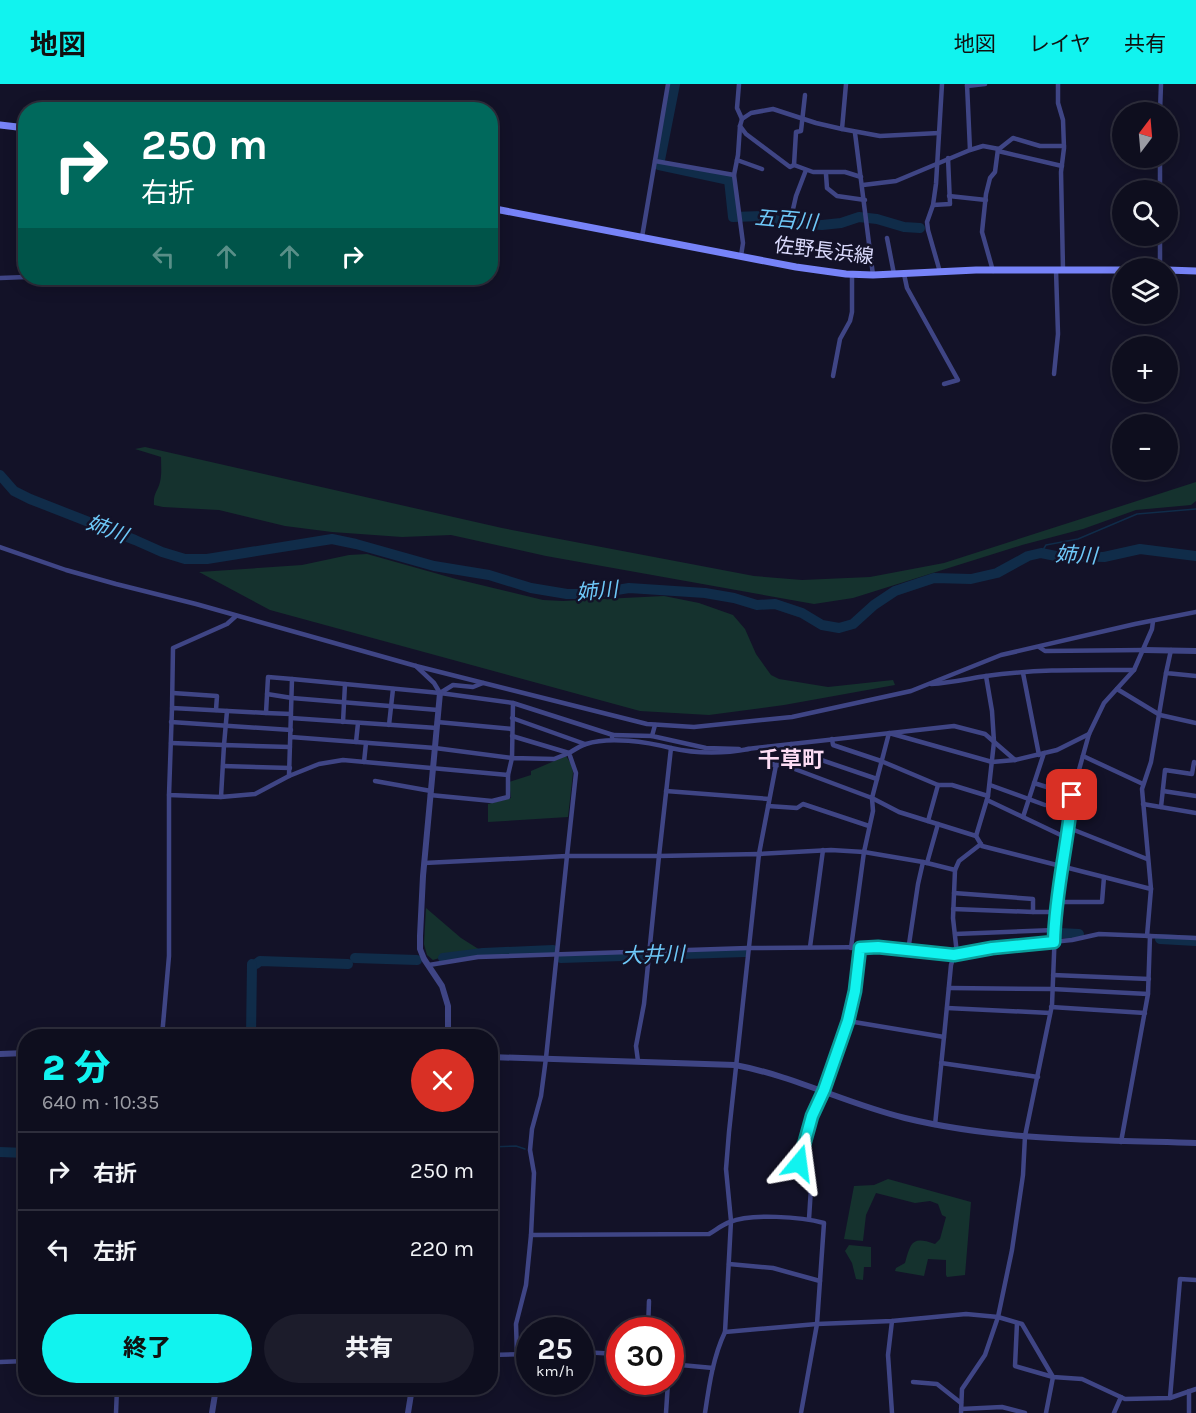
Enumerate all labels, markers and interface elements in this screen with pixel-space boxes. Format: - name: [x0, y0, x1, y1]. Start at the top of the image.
- text: 地図: [30, 28, 86, 61]
- text: 地図: [954, 32, 996, 56]
- text: レイヤ: [1029, 32, 1091, 56]
- text: 共有: [1124, 32, 1166, 56]
- north arrow: [1112, 102, 1178, 168]
- map controls: [1112, 102, 1178, 480]
- text: 250 m: [141, 120, 268, 170]
- icon: right: [42, 126, 120, 204]
- text: 右折: [141, 177, 195, 209]
- button: search: [1112, 180, 1178, 246]
- water label: 五百川: [754, 205, 820, 235]
- street label: 佐野長浜線: [773, 233, 875, 269]
- icon: left: [147, 240, 180, 273]
- icon: ahead: [210, 240, 243, 273]
- icon: ahead: [273, 240, 306, 273]
- icon: right: [336, 240, 369, 273]
- button: layers: [1112, 258, 1178, 324]
- button: +: [1112, 336, 1178, 402]
- button: −: [1112, 414, 1178, 480]
- water label: 姉川: [83, 510, 133, 548]
- water label: 姉川: [1054, 542, 1100, 568]
- water label: 姉川: [575, 577, 621, 605]
- district label: 千草町: [758, 747, 824, 773]
- pin: [1046, 769, 1097, 820]
- icon: arrive: [1055, 778, 1088, 811]
- water label: 大井川: [621, 942, 687, 968]
- text: 2 分: [42, 1047, 110, 1089]
- button: close: [411, 1049, 474, 1112]
- text: 640 m · 10:35: [42, 1091, 159, 1114]
- position arrow: [767, 1131, 831, 1195]
- icon: right: [42, 1155, 75, 1188]
- text: 250 m: [410, 1158, 474, 1184]
- text: 右折: [93, 1161, 137, 1187]
- icon: left: [42, 1233, 75, 1266]
- text: 220 m: [410, 1236, 474, 1262]
- text: 左折: [93, 1239, 137, 1265]
- button: 終了: [42, 1314, 252, 1383]
- button: 共有: [264, 1314, 474, 1383]
- speed limit sign: 30: [606, 1317, 684, 1395]
- text: 25: [537, 1331, 573, 1367]
- text: km/h: [536, 1362, 574, 1380]

